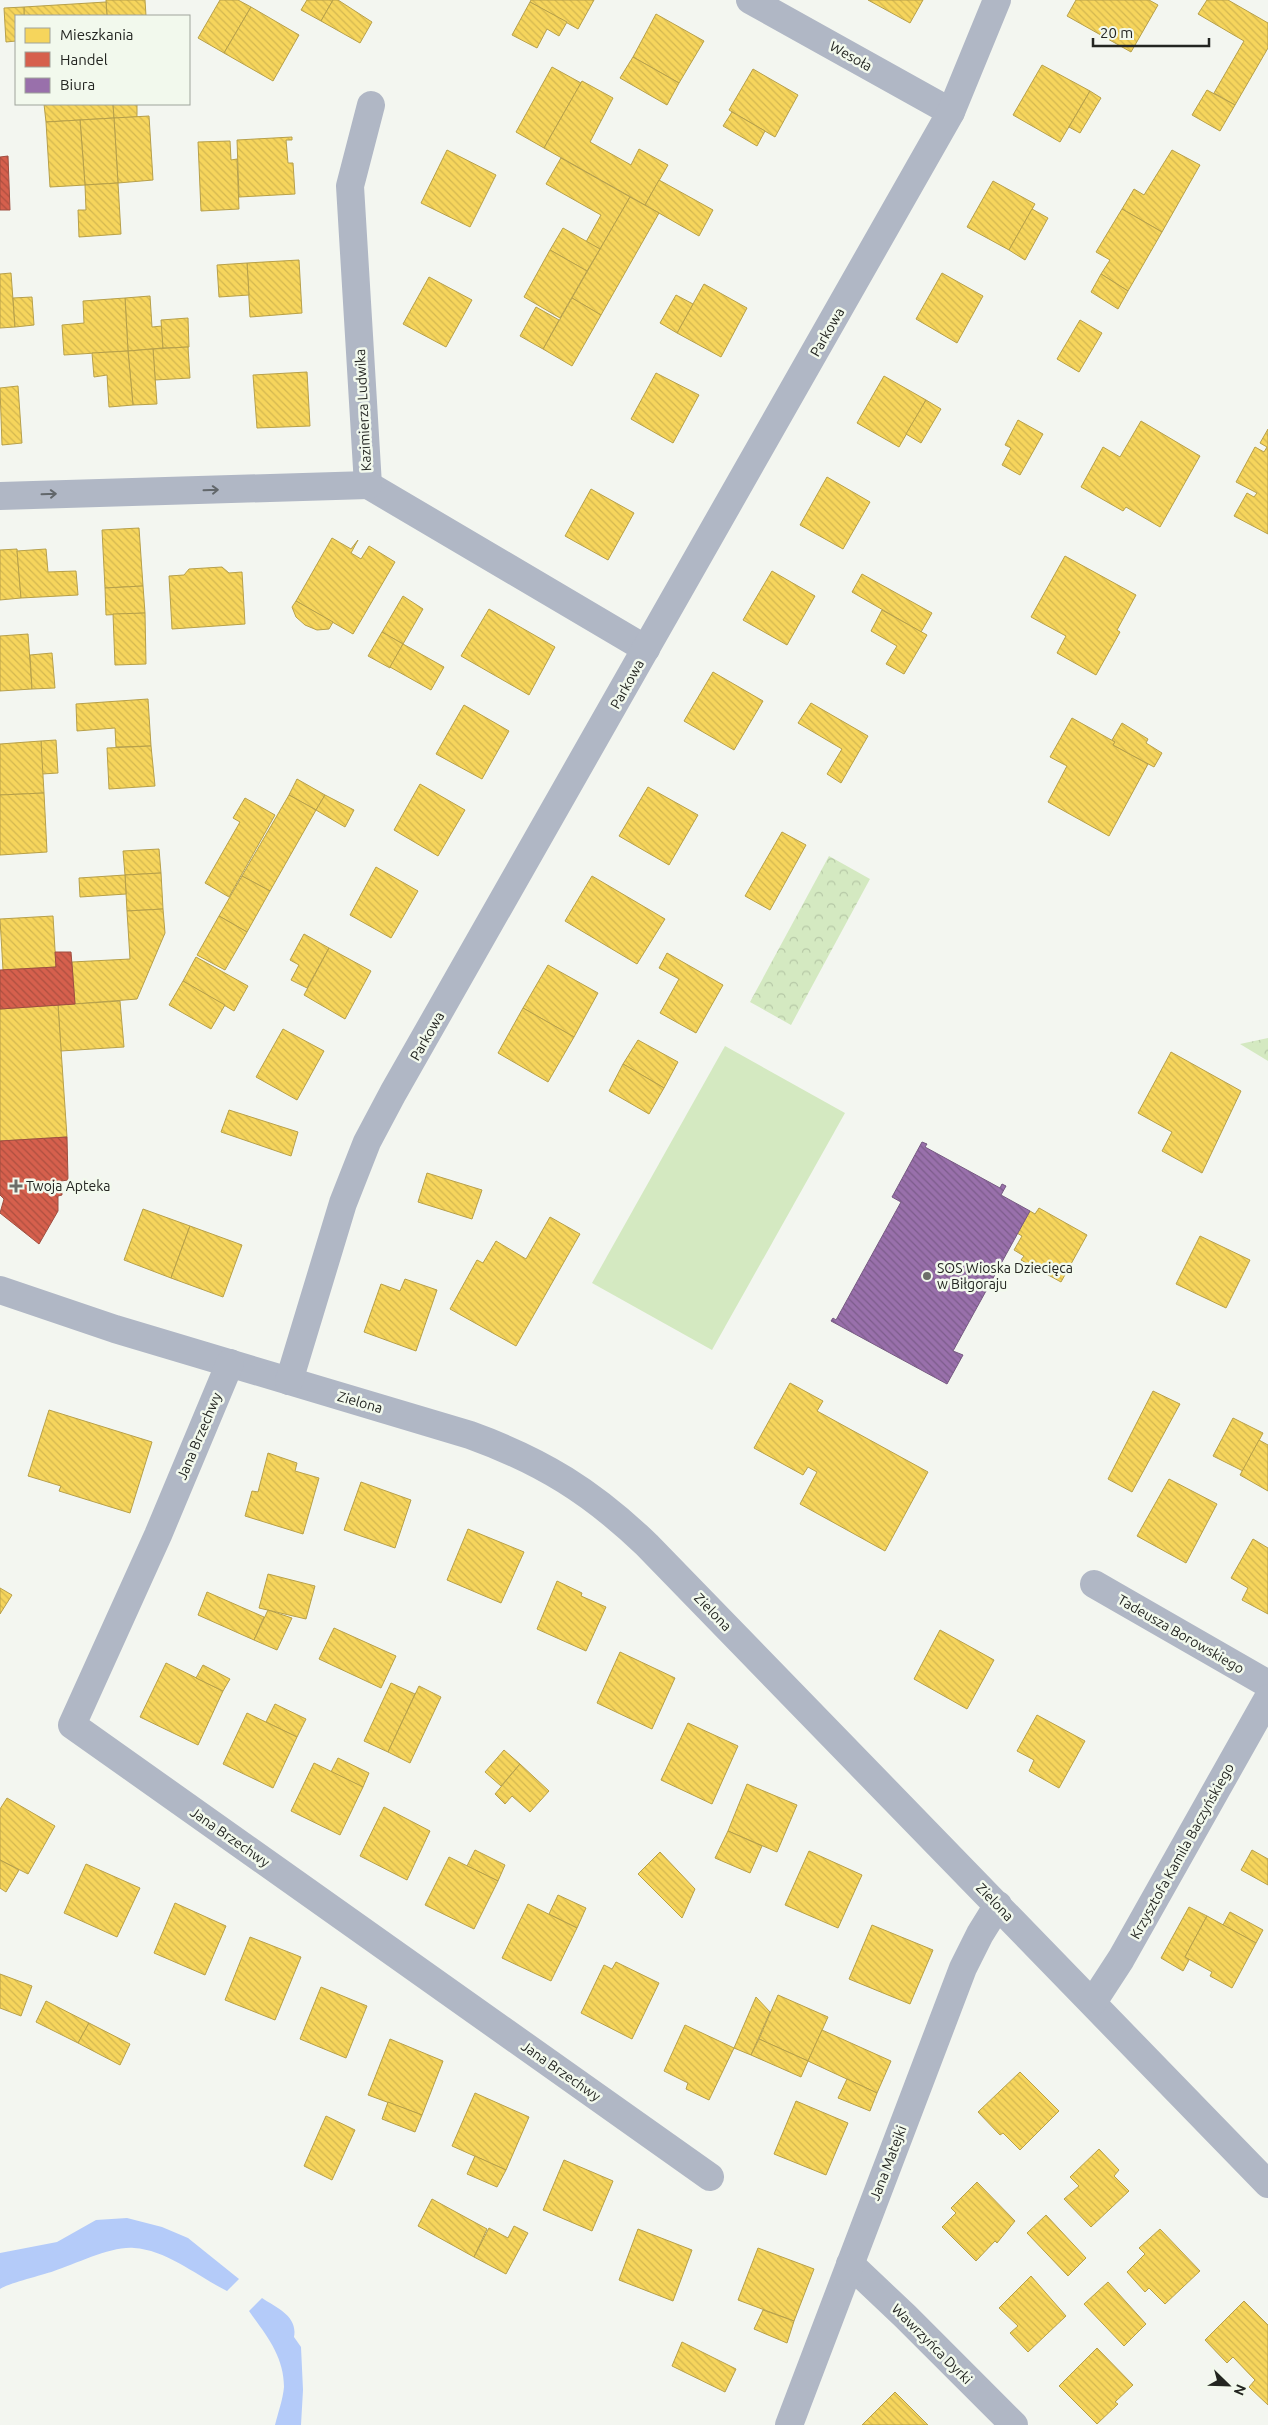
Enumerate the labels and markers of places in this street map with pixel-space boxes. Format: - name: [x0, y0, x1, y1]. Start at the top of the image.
- place label: Twoja Apteka: [26, 1178, 110, 1194]
- marker: Twoja Apteka: [10, 1180, 22, 1192]
- place label: SOS Wioska Dziecięca w Biłgoraju: [937, 1260, 1073, 1292]
- marker: SOS Wioska Dziecięca w Biłgoraju: [921, 1270, 933, 1282]

